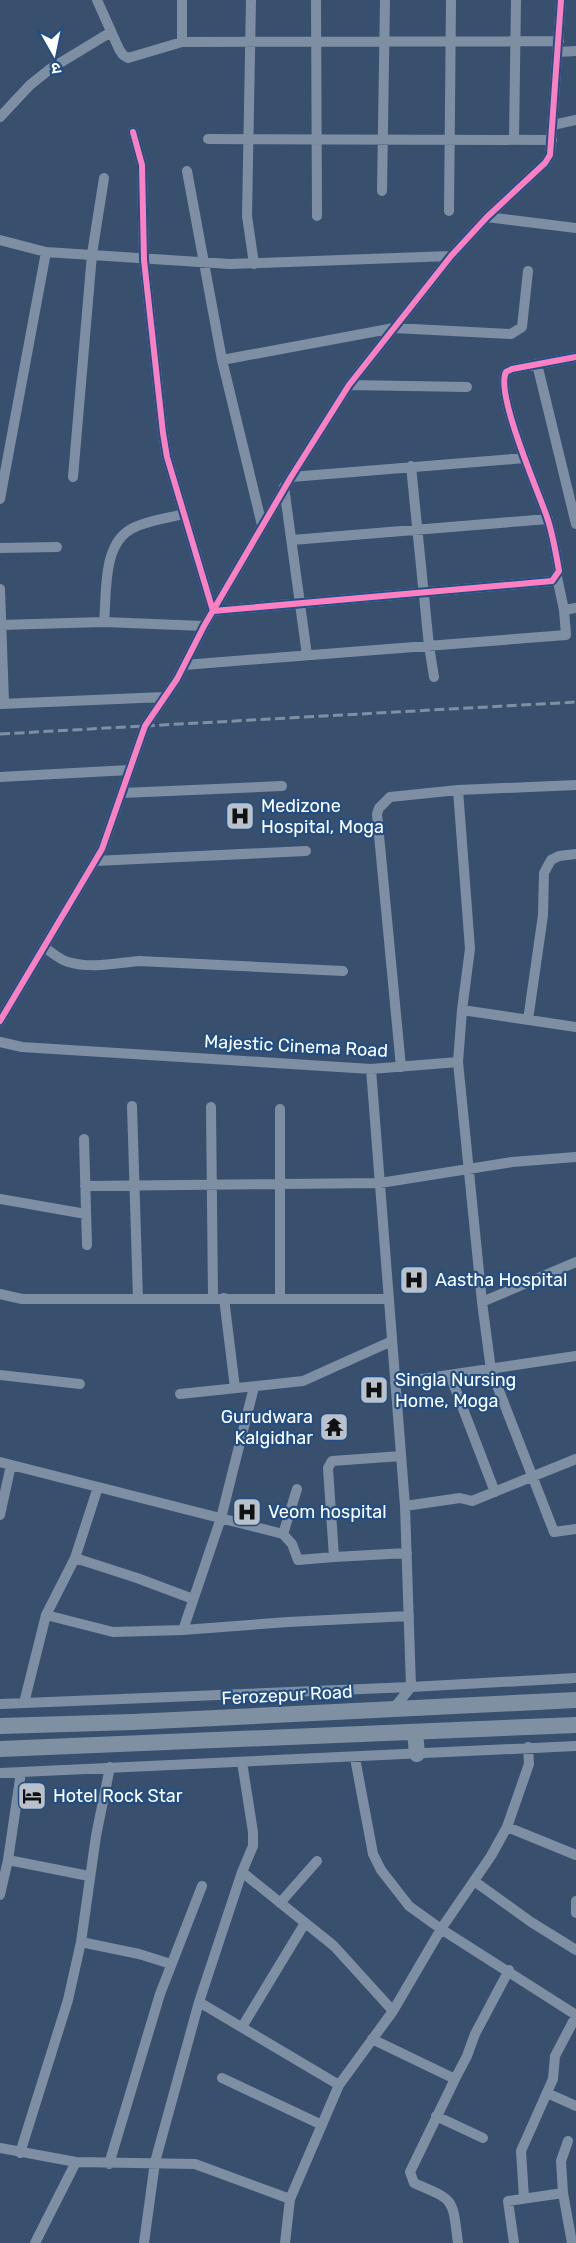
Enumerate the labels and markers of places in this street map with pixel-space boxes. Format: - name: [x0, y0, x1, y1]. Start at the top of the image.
- place label: Medizone Hospital, Moga: [261, 795, 384, 838]
- hospital icon: Medizone Hospital, Moga: [224, 800, 256, 832]
- hospital icon: Aastha Hospital: [398, 1264, 430, 1296]
- place label: Aastha Hospital: [435, 1269, 567, 1291]
- place label: Singla Nursing Home, Moga: [395, 1369, 516, 1412]
- hospital icon: Singla Nursing Home, Moga: [358, 1374, 390, 1406]
- place label: Gurudwara Kalgidhar: [221, 1406, 313, 1449]
- temple icon: Gurudwara Kalgidhar: [318, 1411, 350, 1443]
- hospital icon: Veom hospital: [231, 1496, 263, 1528]
- place label: Veom hospital: [268, 1501, 387, 1523]
- hotel icon: Hotel Rock Star: [16, 1780, 48, 1812]
- place label: Hotel Rock Star: [53, 1785, 183, 1807]

